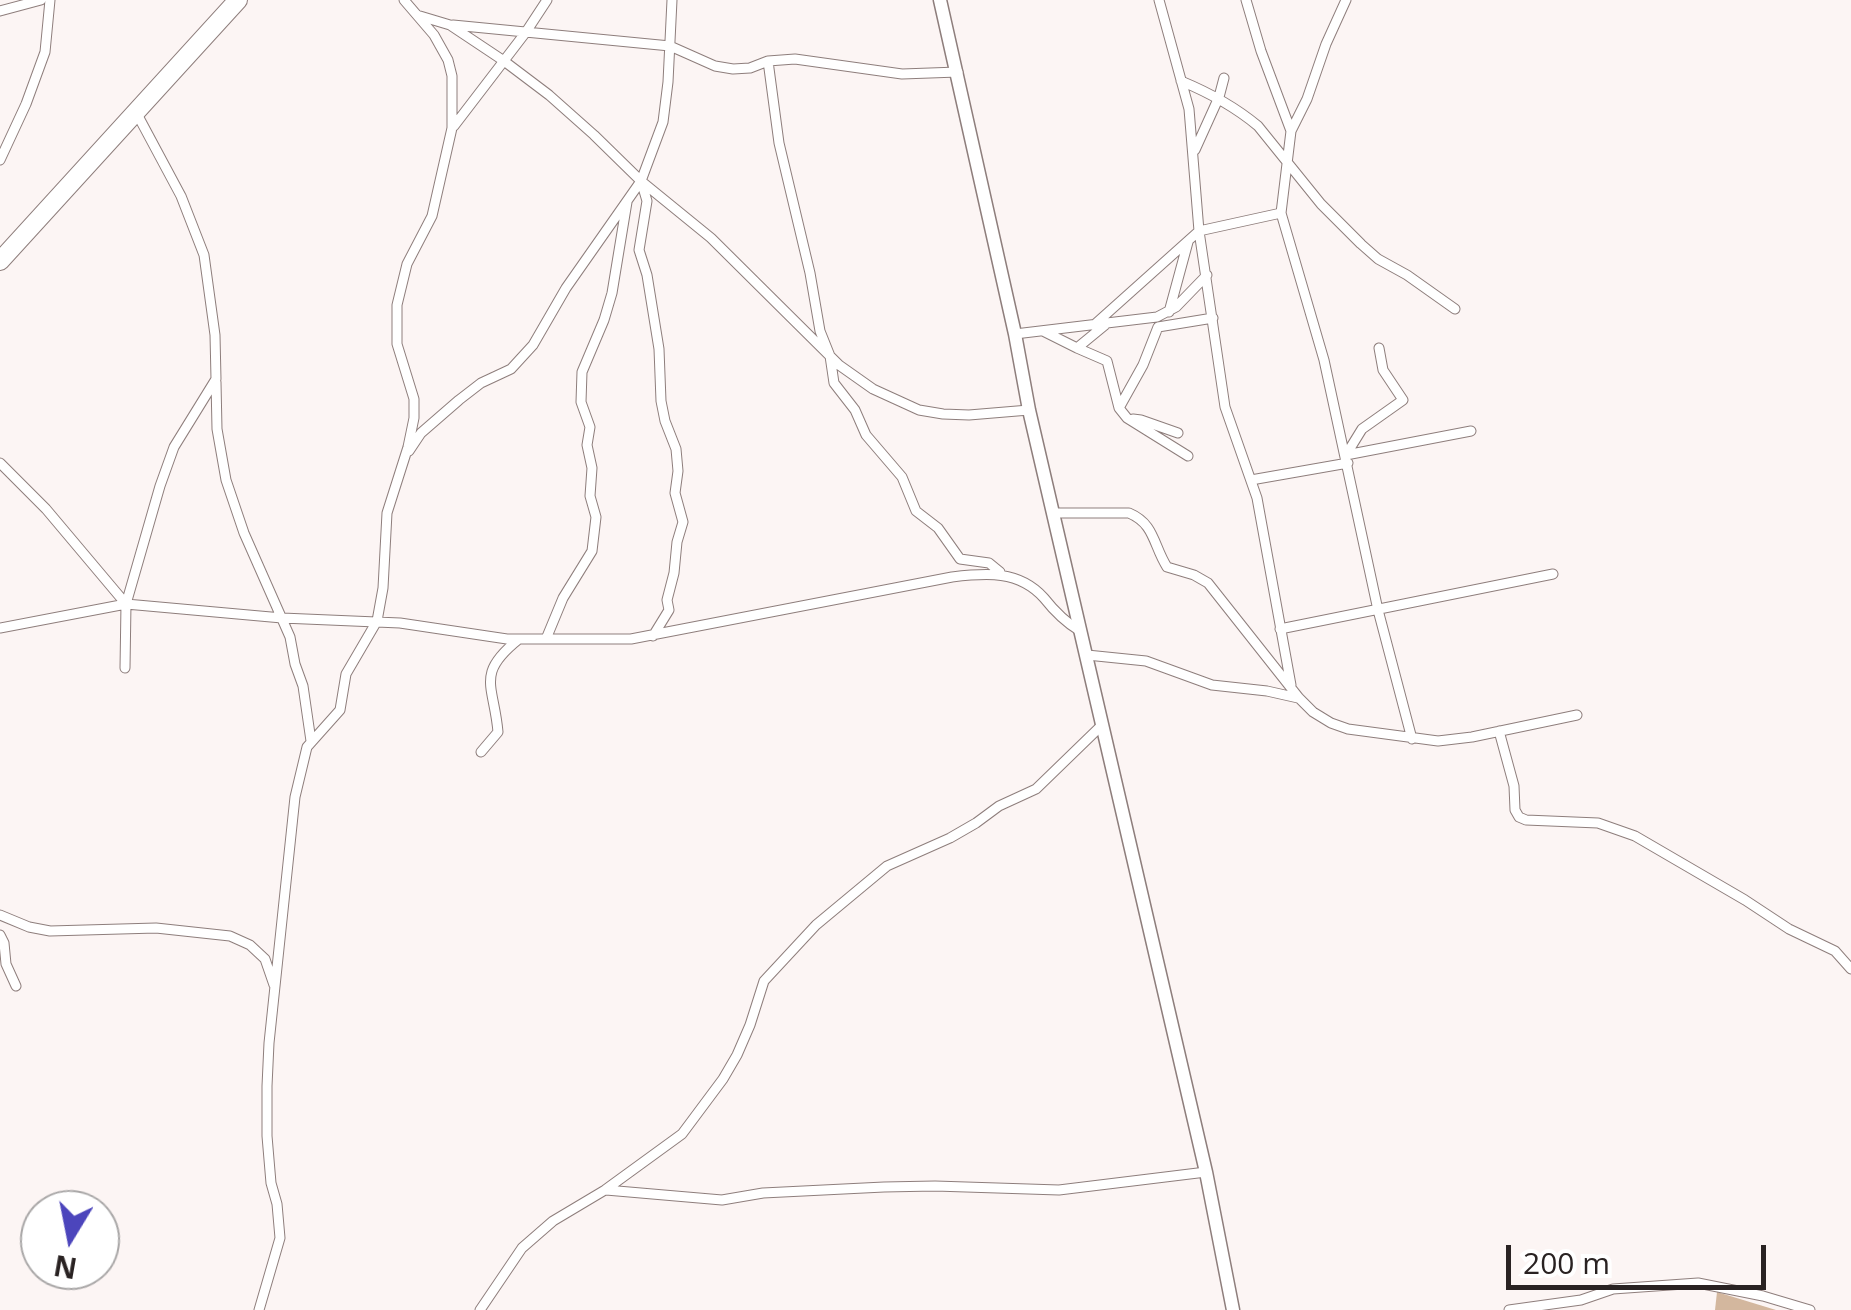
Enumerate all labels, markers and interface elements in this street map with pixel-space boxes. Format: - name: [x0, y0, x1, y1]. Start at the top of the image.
- north arrow: [20, 1190, 120, 1290]
- scale bar: [1511, 1225, 1771, 1287]
- text: 200 m: [1523, 1242, 1610, 1283]
- text: N: [51, 1247, 80, 1288]

